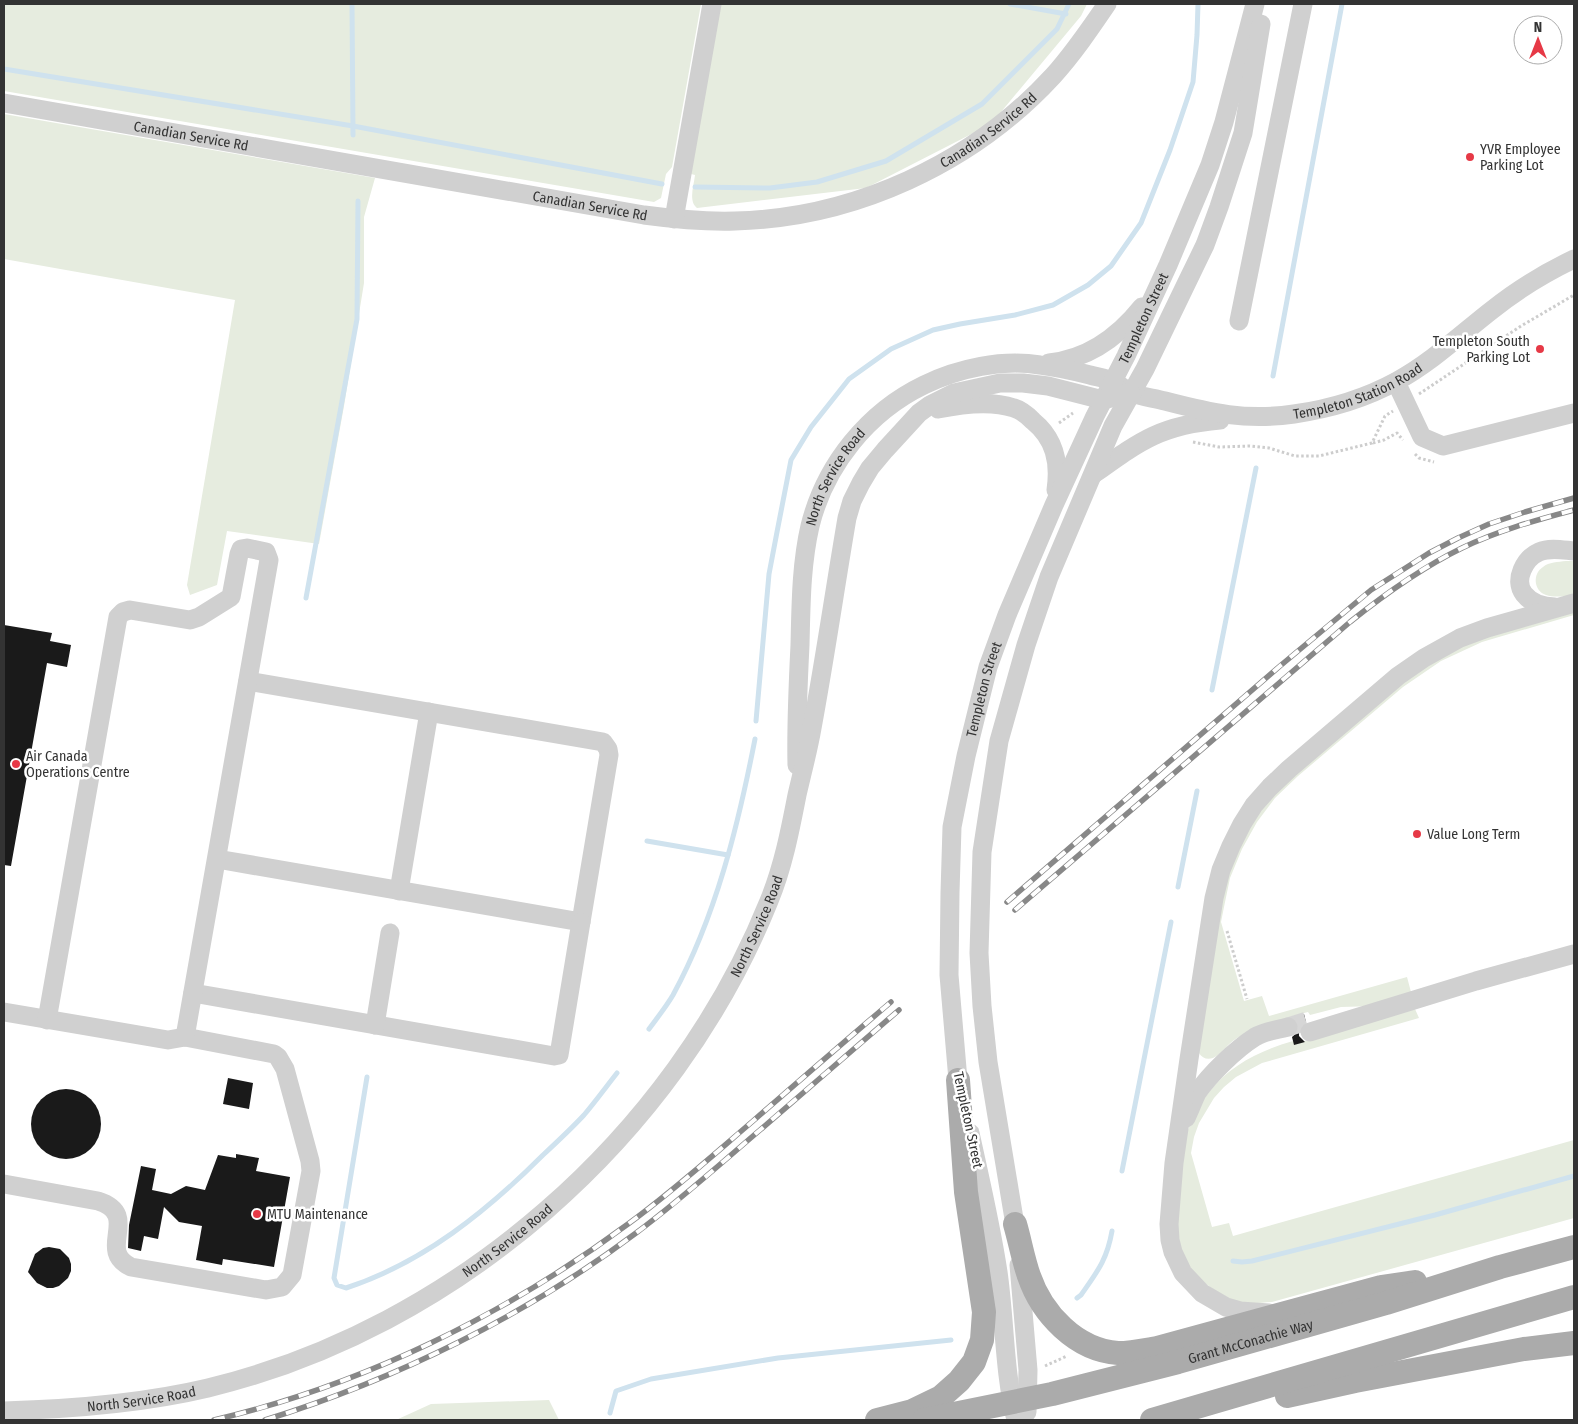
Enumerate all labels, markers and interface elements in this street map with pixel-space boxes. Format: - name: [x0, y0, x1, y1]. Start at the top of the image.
- north arrow: [1513, 15, 1563, 65]
- text: N: [1534, 19, 1542, 36]
- street label: Canadian Service Rd: [937, 89, 1040, 171]
- street label: Canadian Service Rd: [132, 117, 250, 154]
- place label: YVR Employee Parking Lot: [1480, 141, 1561, 174]
- marker: YVR Employee Parking Lot: [1464, 151, 1476, 163]
- street label: Canadian Service Rd: [531, 187, 649, 224]
- street label: Templeton Street: [1115, 270, 1172, 367]
- place label: Templeton South Parking Lot: [1433, 333, 1530, 366]
- marker: Templeton South Parking Lot: [1534, 343, 1546, 355]
- street label: Templeton Station Road: [1292, 359, 1426, 423]
- street label: North Service Road: [802, 425, 869, 528]
- street label: Templeton Street: [962, 639, 1005, 739]
- place label: Air Canada Operations Centre: [26, 748, 130, 781]
- marker: Air Canada Operations Centre: [10, 758, 22, 770]
- place label: Value Long Term: [1427, 826, 1520, 843]
- marker: Value Long Term: [1411, 828, 1423, 840]
- street label: North Service Road: [726, 873, 786, 980]
- street label: Templeton Street: [949, 1070, 987, 1170]
- street label: North Service Road: [459, 1200, 556, 1281]
- place label: MTU Maintenance: [267, 1206, 368, 1223]
- marker: MTU Maintenance: [251, 1208, 263, 1220]
- street label: Grant McConachie Way: [1186, 1315, 1316, 1367]
- street label: North Service Road: [86, 1383, 197, 1415]

